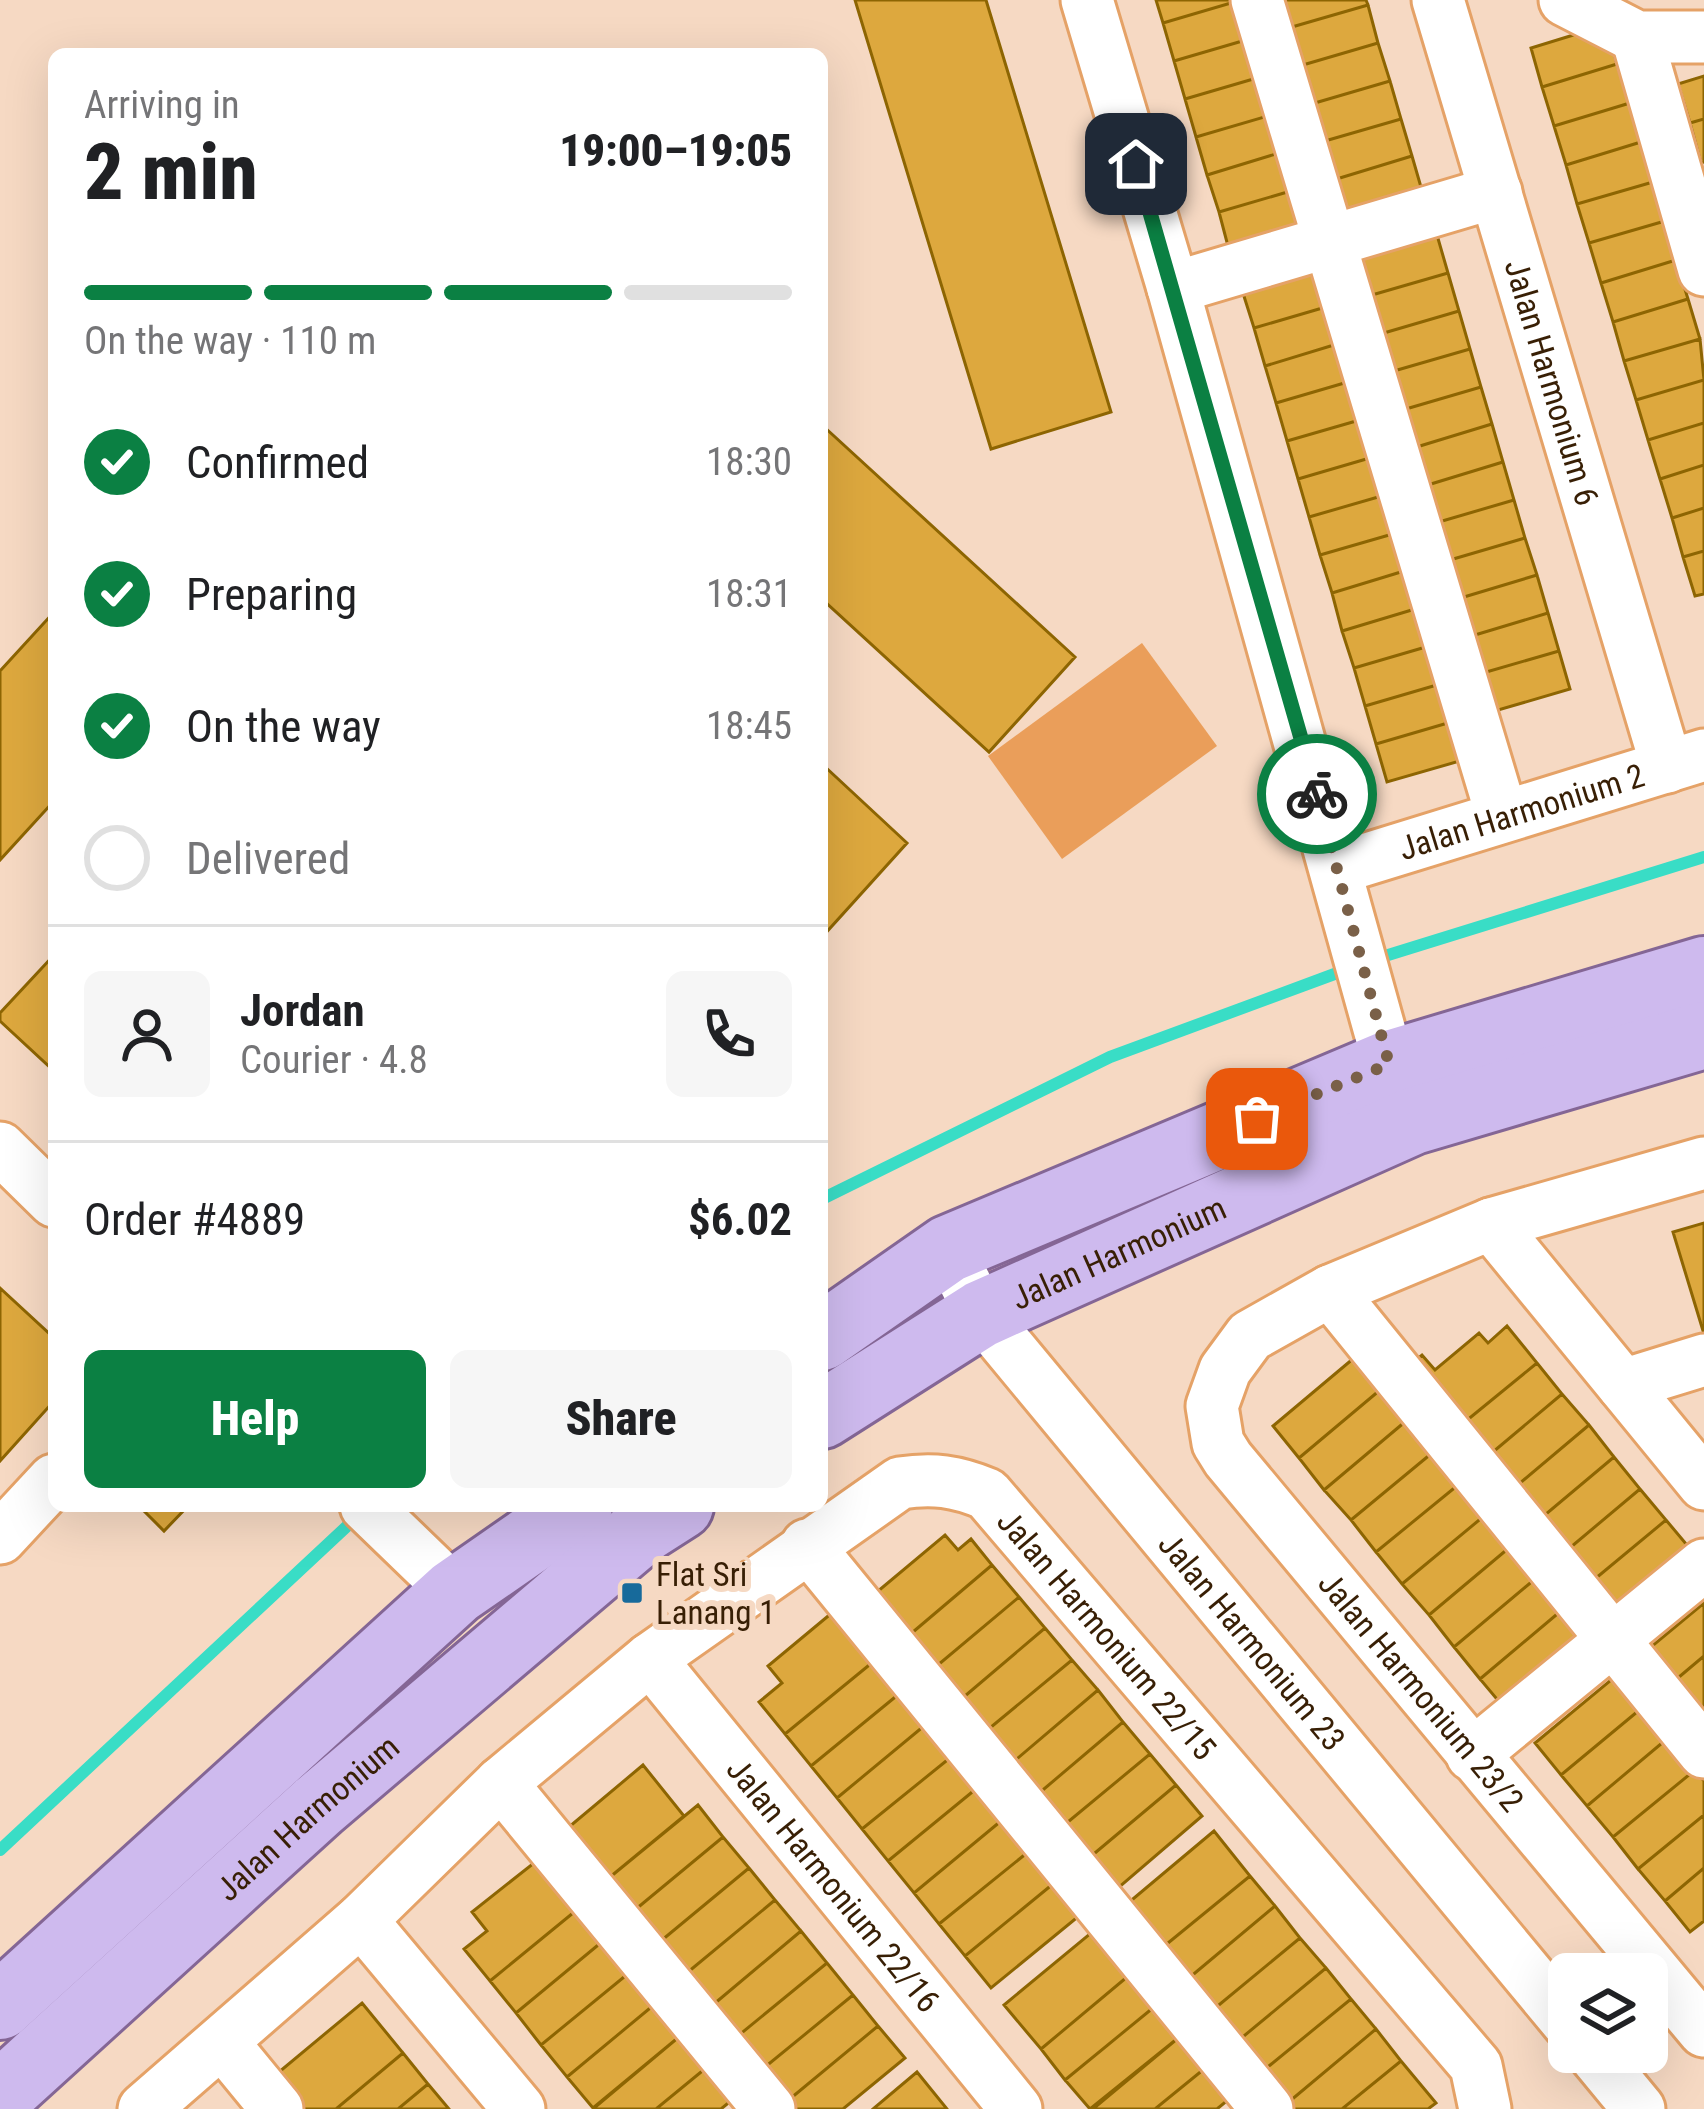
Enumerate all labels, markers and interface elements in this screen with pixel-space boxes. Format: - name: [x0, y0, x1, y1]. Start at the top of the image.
- text: Arriving in: [84, 82, 240, 128]
- pin: [1085, 113, 1187, 215]
- text: 19:00–19:05: [559, 124, 792, 177]
- text: 2 min: [84, 127, 258, 218]
- icon: home: [1103, 131, 1169, 197]
- street label: Jalan Harmonium 6: [1497, 255, 1607, 510]
- text: On the way · 110 m: [84, 318, 376, 364]
- icon: check: [84, 429, 150, 495]
- text: Confirmed: [186, 436, 369, 489]
- text: 18:30: [706, 439, 792, 485]
- icon: check: [84, 561, 150, 627]
- text: Preparing: [186, 568, 357, 621]
- text: 18:31: [706, 571, 792, 617]
- icon: check: [84, 693, 150, 759]
- text: On the way: [186, 700, 381, 753]
- text: 18:45: [706, 703, 792, 749]
- courier: [1257, 734, 1377, 854]
- street label: Jalan Harmonium 2: [1394, 756, 1649, 868]
- icon: bike: [1284, 761, 1350, 827]
- text: Delivered: [186, 832, 350, 885]
- button: person: [84, 971, 210, 1097]
- button: phone: [666, 971, 792, 1097]
- text: Jordan: [240, 984, 365, 1037]
- text: Courier · 4.8: [240, 1037, 428, 1083]
- pin: [1206, 1068, 1308, 1170]
- icon: bag: [1224, 1086, 1290, 1152]
- street label: Jalan Harmonium: [1005, 1188, 1232, 1318]
- text: Order #4889: [84, 1193, 305, 1246]
- text: $6.02: [688, 1193, 792, 1246]
- button: Help: [84, 1350, 426, 1488]
- button: Share: [450, 1350, 792, 1488]
- street label: Jalan Harmonium 22/15: [989, 1502, 1224, 1767]
- street label: Jalan Harmonium 23: [1150, 1525, 1353, 1759]
- place label: Flat Sri Lanang 1: [656, 1555, 775, 1632]
- street label: Jalan Harmonium 23/2: [1310, 1564, 1532, 1819]
- marker: Flat Sri Lanang 1: [619, 1580, 645, 1606]
- street label: Jalan Harmonium: [208, 1727, 407, 1909]
- street label: Jalan Harmonium 22/16: [718, 1750, 948, 2020]
- map controls: [1548, 1953, 1668, 2073]
- button: layers: [1548, 1953, 1668, 2073]

